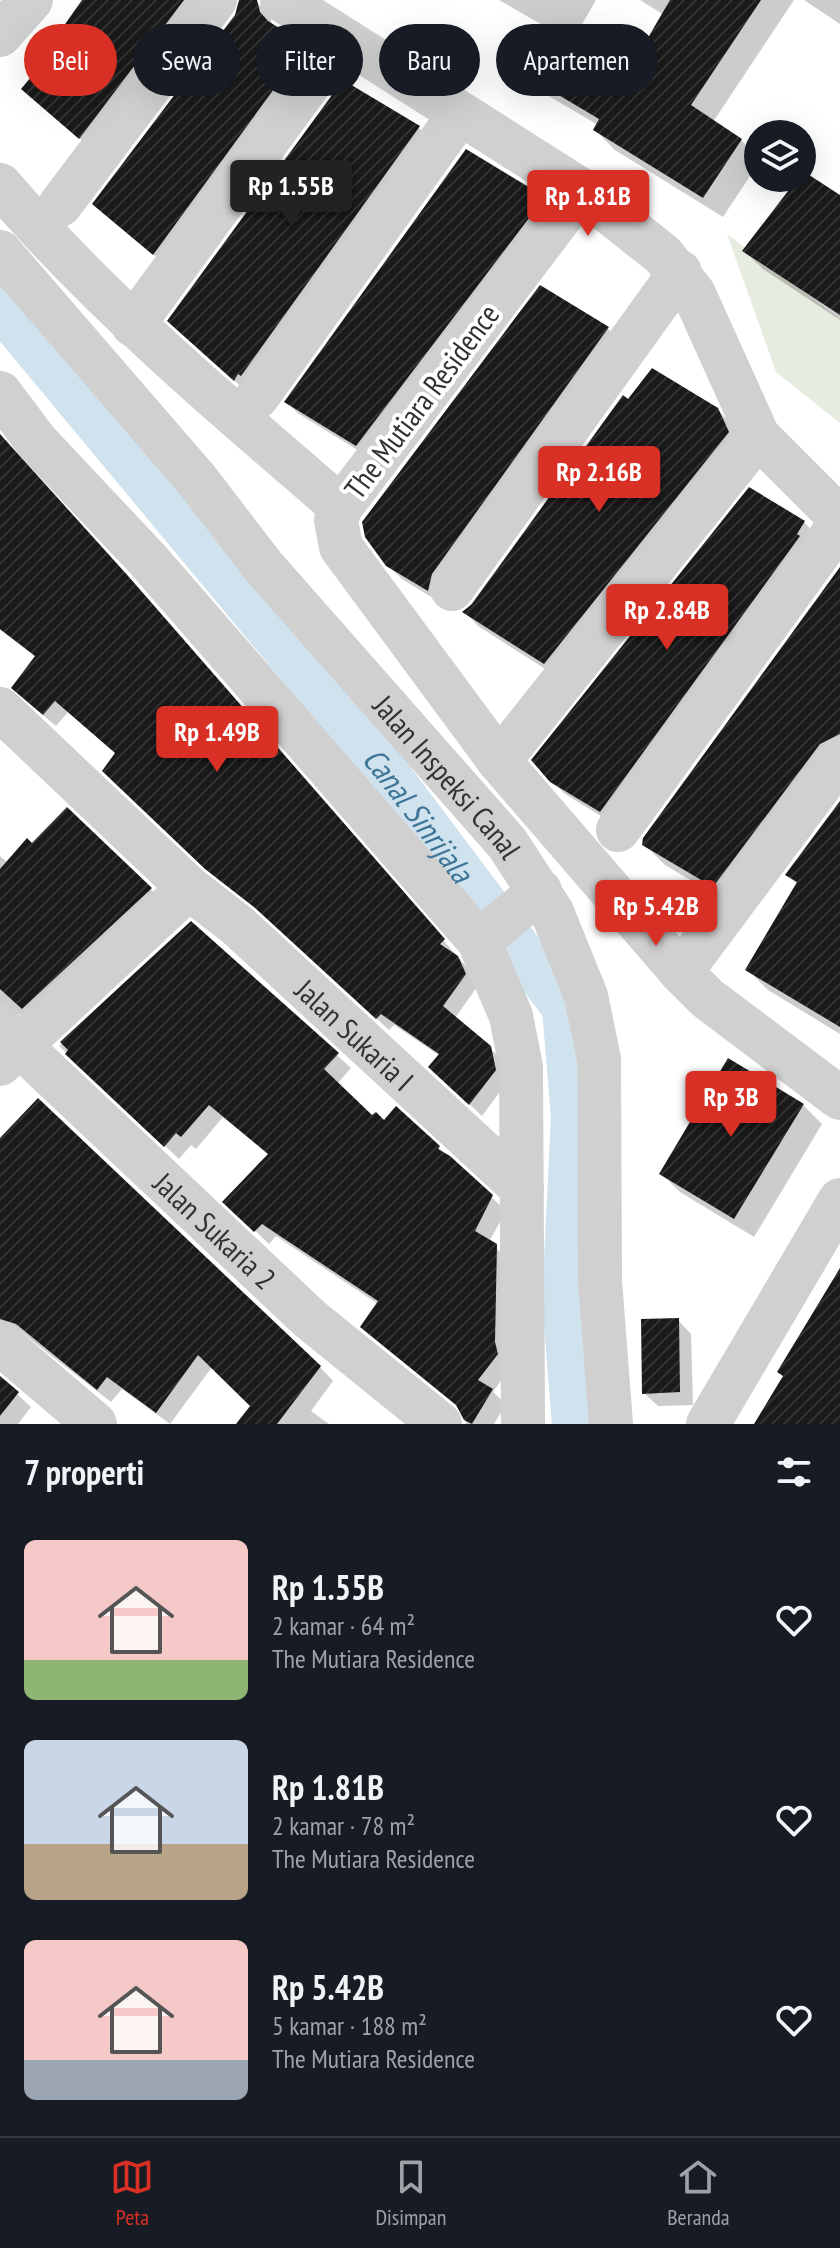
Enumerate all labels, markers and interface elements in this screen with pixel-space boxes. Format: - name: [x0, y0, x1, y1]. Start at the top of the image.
- chip: Beli: [24, 24, 117, 96]
- chip: Sewa: [133, 24, 240, 96]
- chip: Filter: [256, 24, 363, 96]
- chip: Baru: [379, 24, 480, 96]
- chip: Apartemen: [496, 24, 658, 96]
- map controls: [744, 120, 816, 192]
- button: layers: [744, 120, 816, 192]
- pin: Rp 1.55B: [208, 160, 374, 228]
- text: Rp 1.55B: [248, 169, 334, 202]
- pin: Rp 1.81B: [505, 170, 671, 238]
- text: Rp 1.81B: [545, 179, 631, 212]
- street label: The Mutiara Residence: [335, 296, 507, 506]
- pin: Rp 2.16B: [516, 446, 682, 514]
- text: Rp 2.16B: [556, 455, 642, 488]
- pin: Rp 2.84B: [584, 584, 750, 652]
- text: Rp 2.84B: [624, 593, 710, 626]
- street label: Jalan Inspeksi Canal: [365, 685, 531, 865]
- pin: Rp 1.49B: [134, 706, 300, 774]
- text: Rp 1.49B: [174, 715, 260, 748]
- water label: Canal Sinrijala: [354, 739, 484, 892]
- pin: Rp 5.42B: [573, 880, 739, 948]
- text: Rp 5.42B: [613, 889, 699, 922]
- street label: Jalan Sukaria I: [287, 969, 423, 1099]
- pin: Rp 3B: [675, 1071, 787, 1139]
- text: Rp 3B: [703, 1080, 759, 1113]
- street label: Jalan Sukaria 2: [145, 1162, 285, 1297]
- text: 7 properti: [24, 1450, 144, 1494]
- icon: filters: [772, 1450, 816, 1494]
- text: Rp 1.55B: [272, 1565, 384, 1609]
- icon: home: [88, 1572, 184, 1668]
- icon: heart: [772, 1598, 816, 1642]
- text: 2 kamar · 64 m²: [272, 1609, 415, 1642]
- text: The Mutiara Residence: [272, 1642, 475, 1675]
- text: Rp 1.81B: [272, 1765, 384, 1809]
- icon: home: [88, 1772, 184, 1868]
- icon: heart: [772, 1798, 816, 1842]
- text: 2 kamar · 78 m²: [272, 1809, 415, 1842]
- text: The Mutiara Residence: [272, 1842, 475, 1875]
- text: Rp 5.42B: [272, 1965, 384, 2009]
- icon: home: [88, 1972, 184, 2068]
- icon: heart: [772, 1998, 816, 2042]
- text: 5 kamar · 188 m²: [272, 2009, 427, 2042]
- text: The Mutiara Residence: [272, 2042, 475, 2075]
- tab: Peta: [110, 2155, 154, 2231]
- tab: Disimpan: [375, 2155, 446, 2231]
- tab: Beranda: [667, 2155, 730, 2231]

